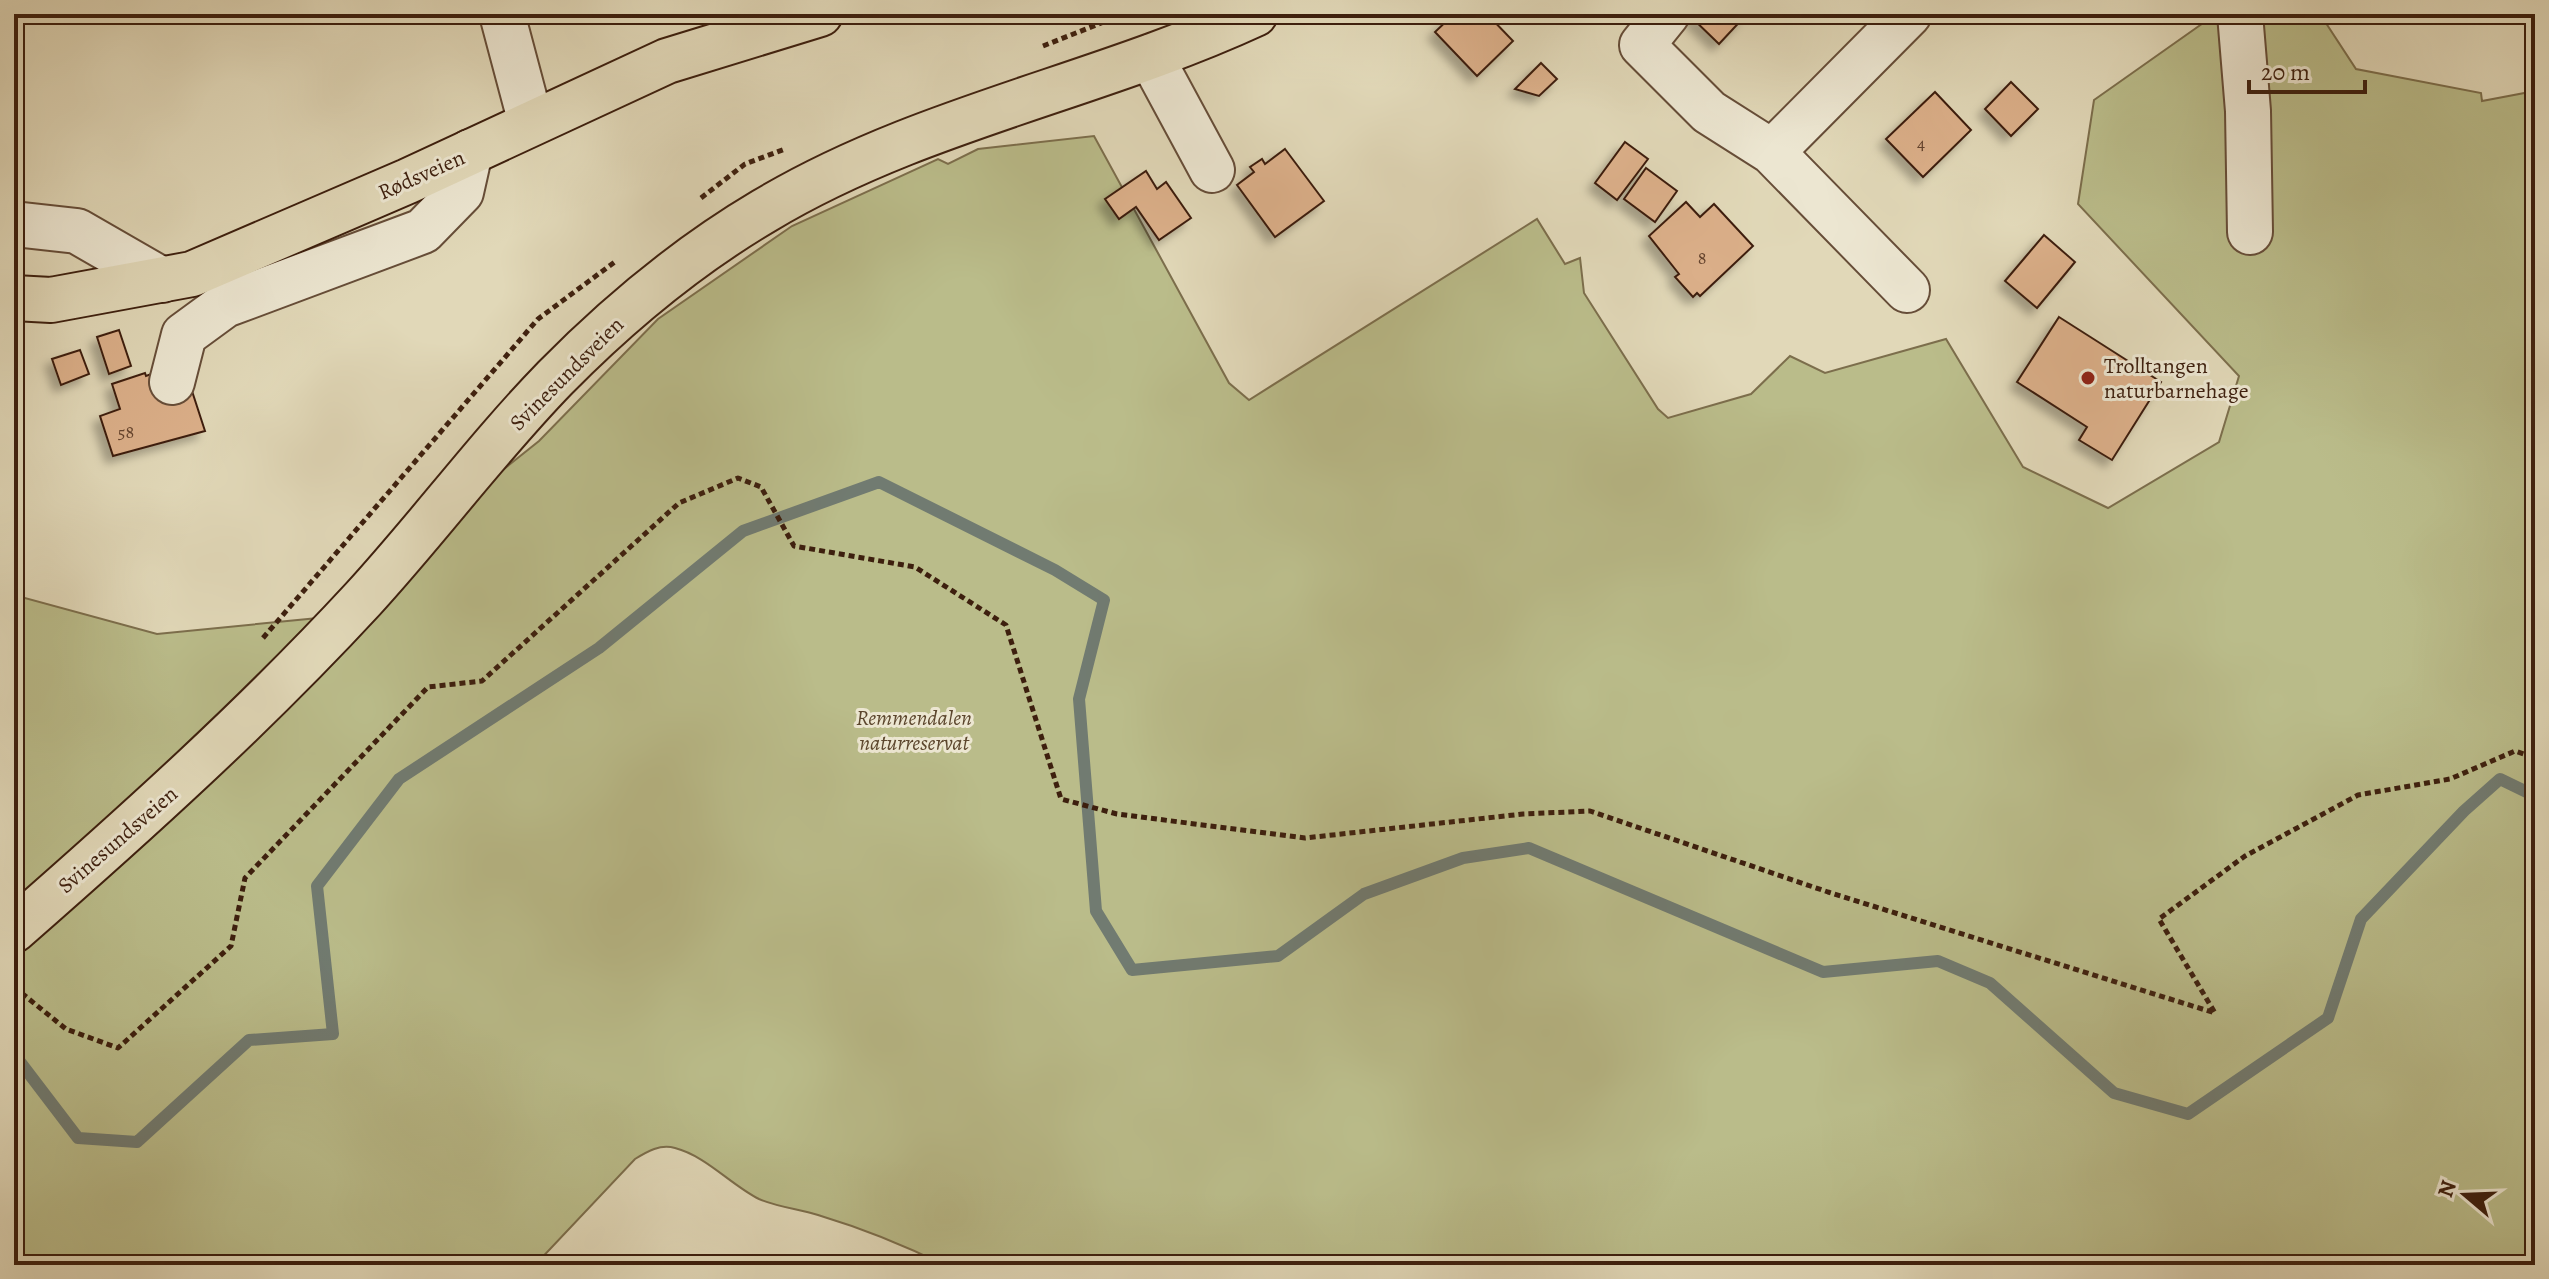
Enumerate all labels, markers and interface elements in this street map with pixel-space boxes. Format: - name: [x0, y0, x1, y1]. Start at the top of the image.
- scale bar: [2249, 44, 2365, 94]
- text: 20 m: [2261, 56, 2310, 88]
- house number: 4: [1917, 131, 1925, 155]
- street label: Rødsveien: [373, 143, 469, 207]
- house number: 8: [1698, 246, 1706, 270]
- street label: Svinesundsveien: [503, 310, 630, 437]
- place label: Trolltangen naturbarnehage: [2104, 351, 2249, 406]
- marker: Trolltangen naturbarnehage: [2079, 369, 2097, 387]
- house number: 58: [118, 420, 134, 444]
- park label: Remmendalen naturreservat: [856, 703, 972, 758]
- street label: Svinesundsveien: [51, 779, 184, 900]
- north arrow: [2425, 1155, 2505, 1235]
- text: N: [2430, 1176, 2464, 1201]

